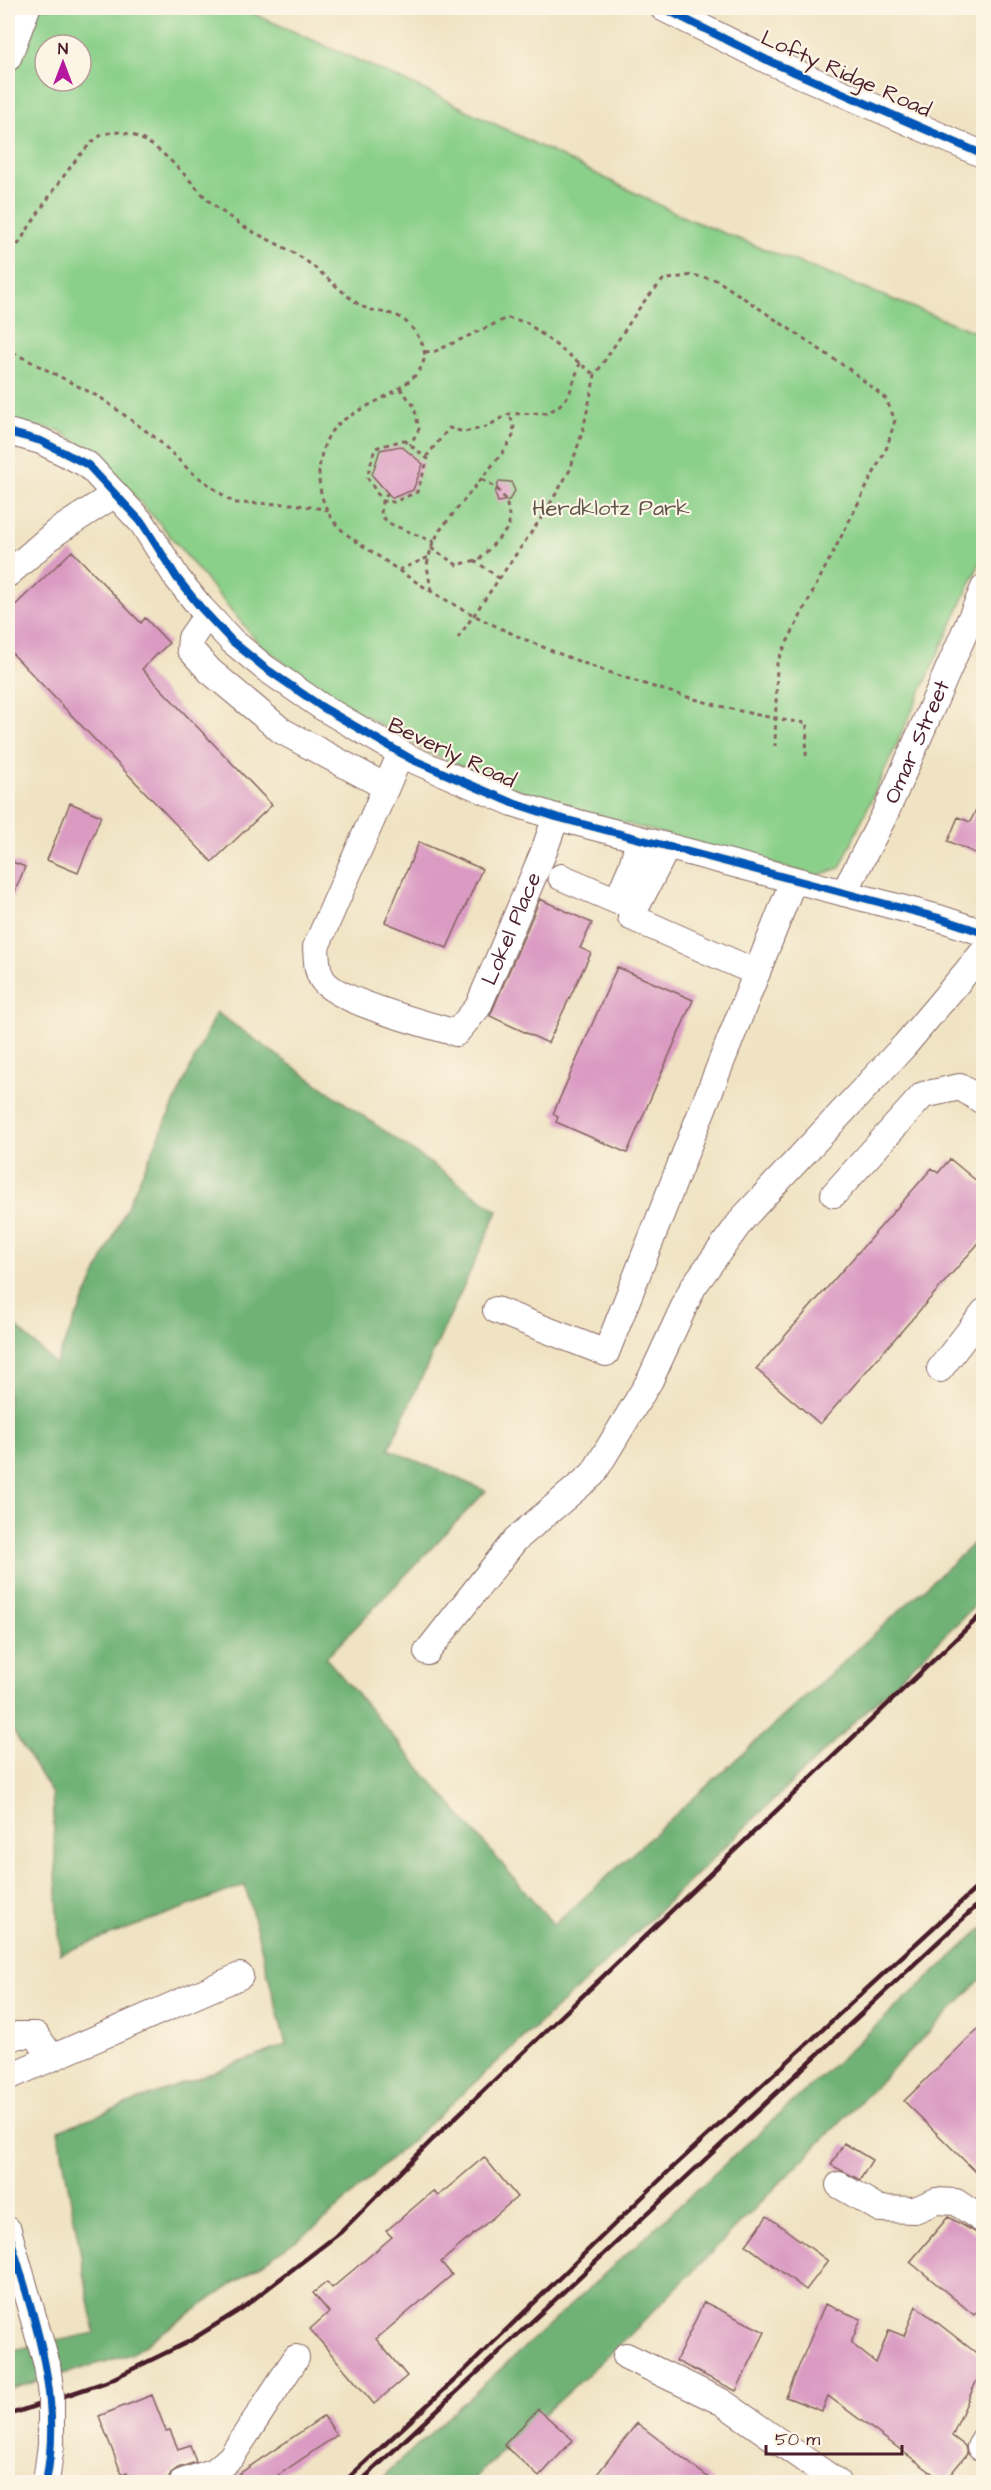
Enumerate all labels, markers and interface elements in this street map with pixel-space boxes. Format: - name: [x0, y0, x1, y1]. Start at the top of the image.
- street label: Lofty Ridge Road: [756, 23, 936, 126]
- north arrow: [33, 33, 93, 93]
- text: N: [58, 38, 68, 60]
- park label: Herdklotz Park: [532, 493, 690, 524]
- street label: Omar Street: [876, 675, 957, 808]
- street label: Beverly Road: [383, 710, 521, 797]
- street label: Lokel Place: [474, 867, 549, 990]
- scale bar: [766, 2418, 902, 2456]
- text: 50 m: [775, 2427, 820, 2452]

